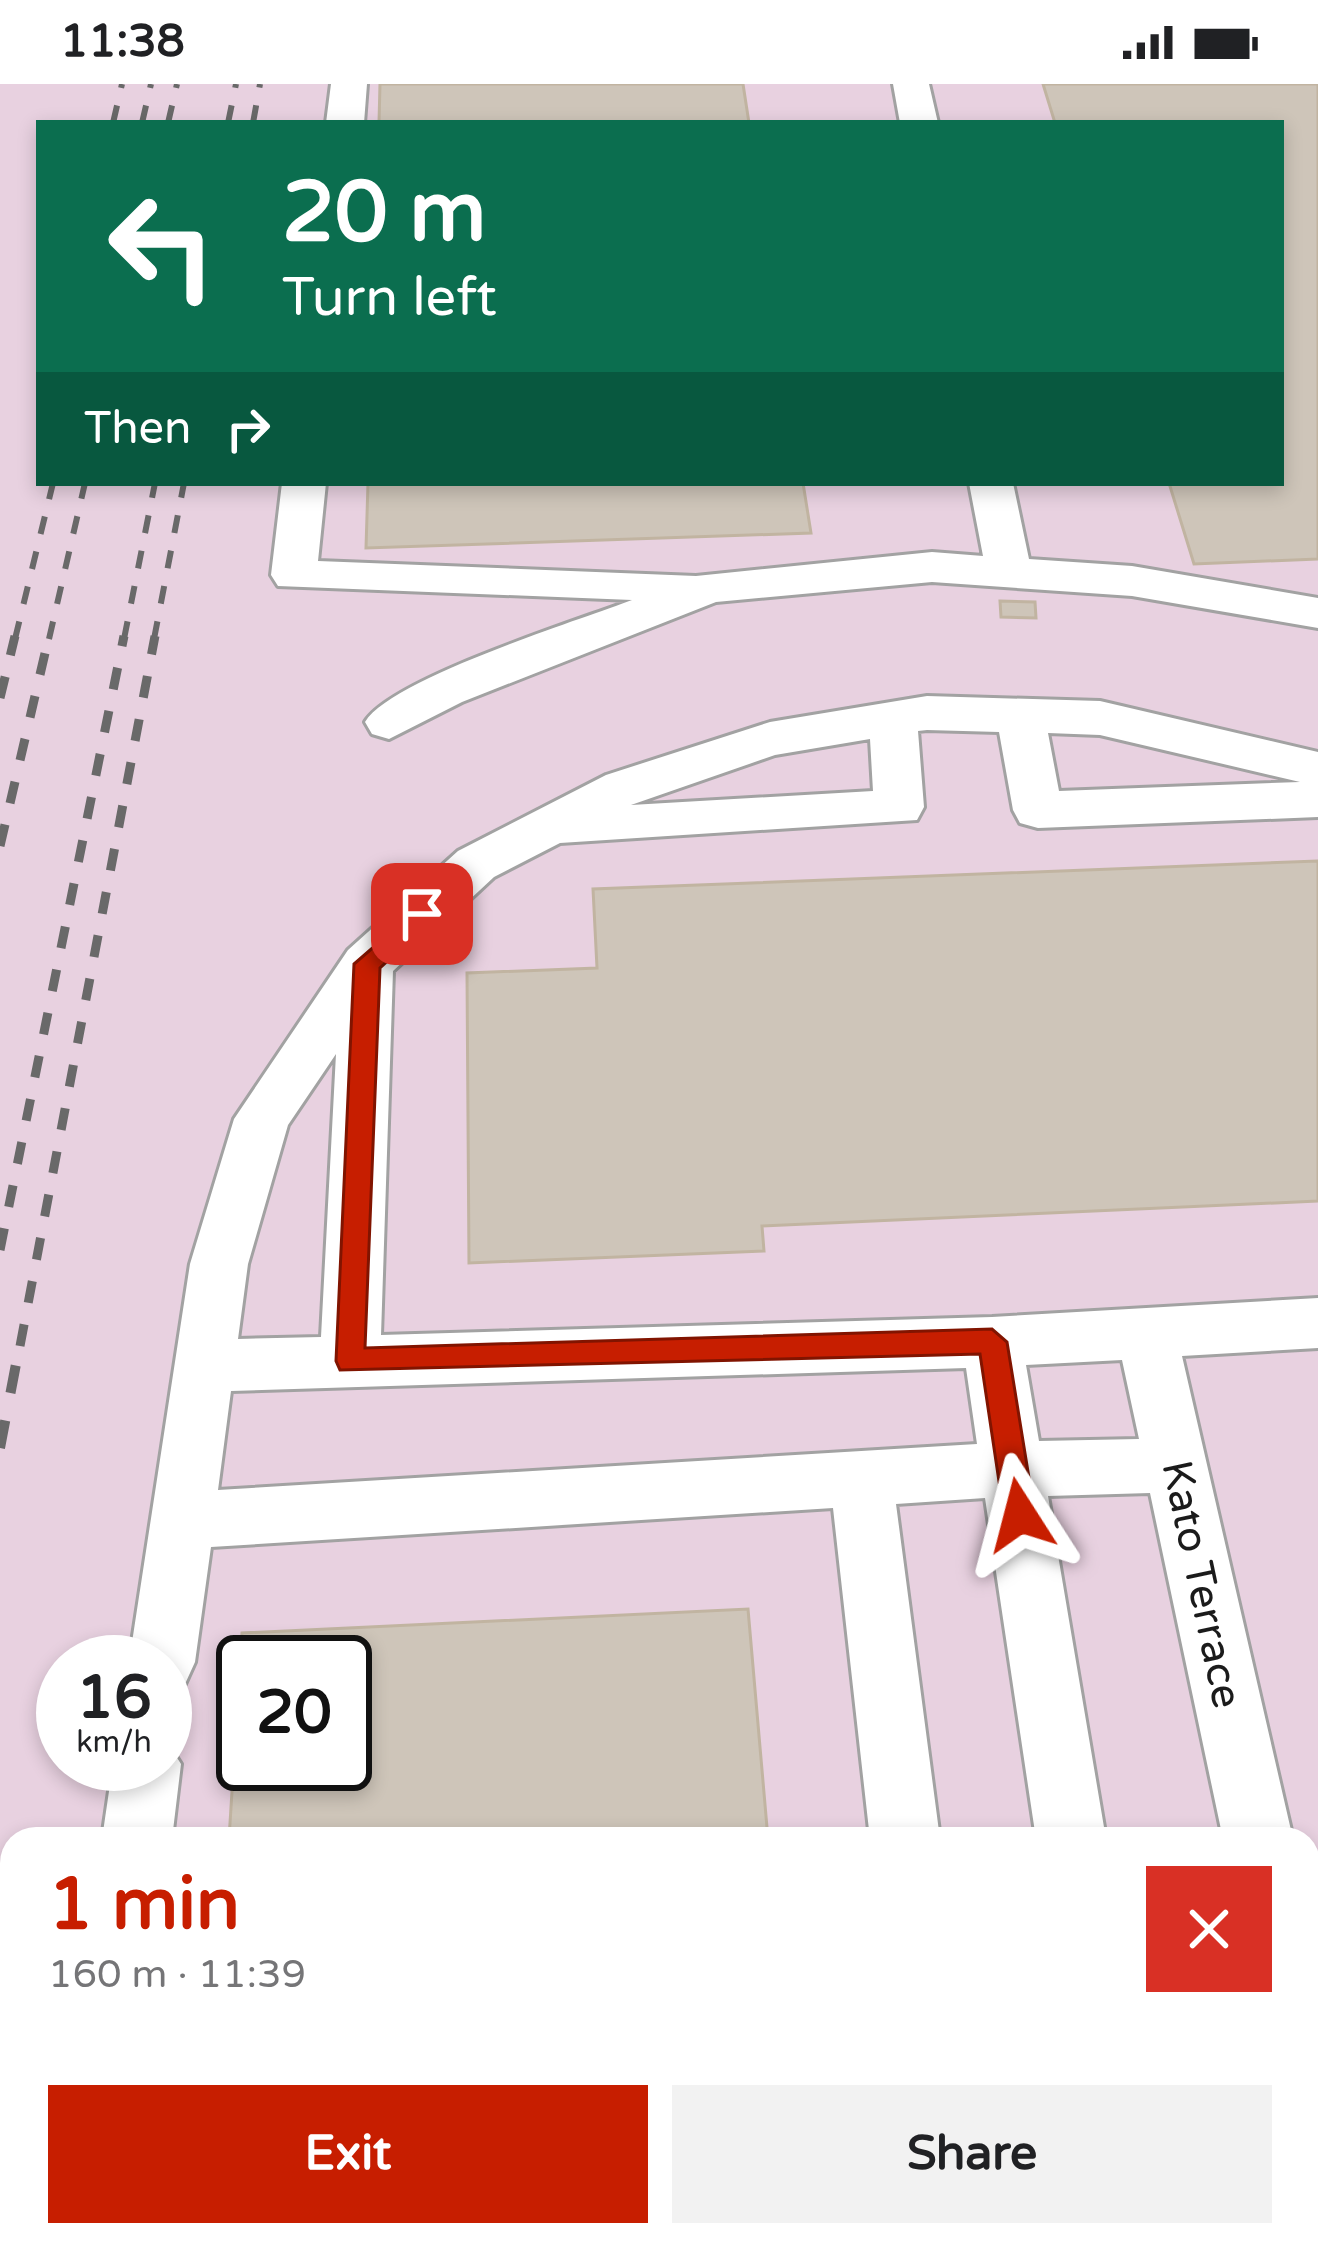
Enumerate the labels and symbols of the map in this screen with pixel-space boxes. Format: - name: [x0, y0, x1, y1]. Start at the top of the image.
- pin: [371, 863, 473, 965]
- position arrow: [957, 1452, 1083, 1578]
- street label: Kato Terrace: [1150, 1456, 1253, 1713]
- speed limit sign: 20: [216, 1635, 372, 1791]

